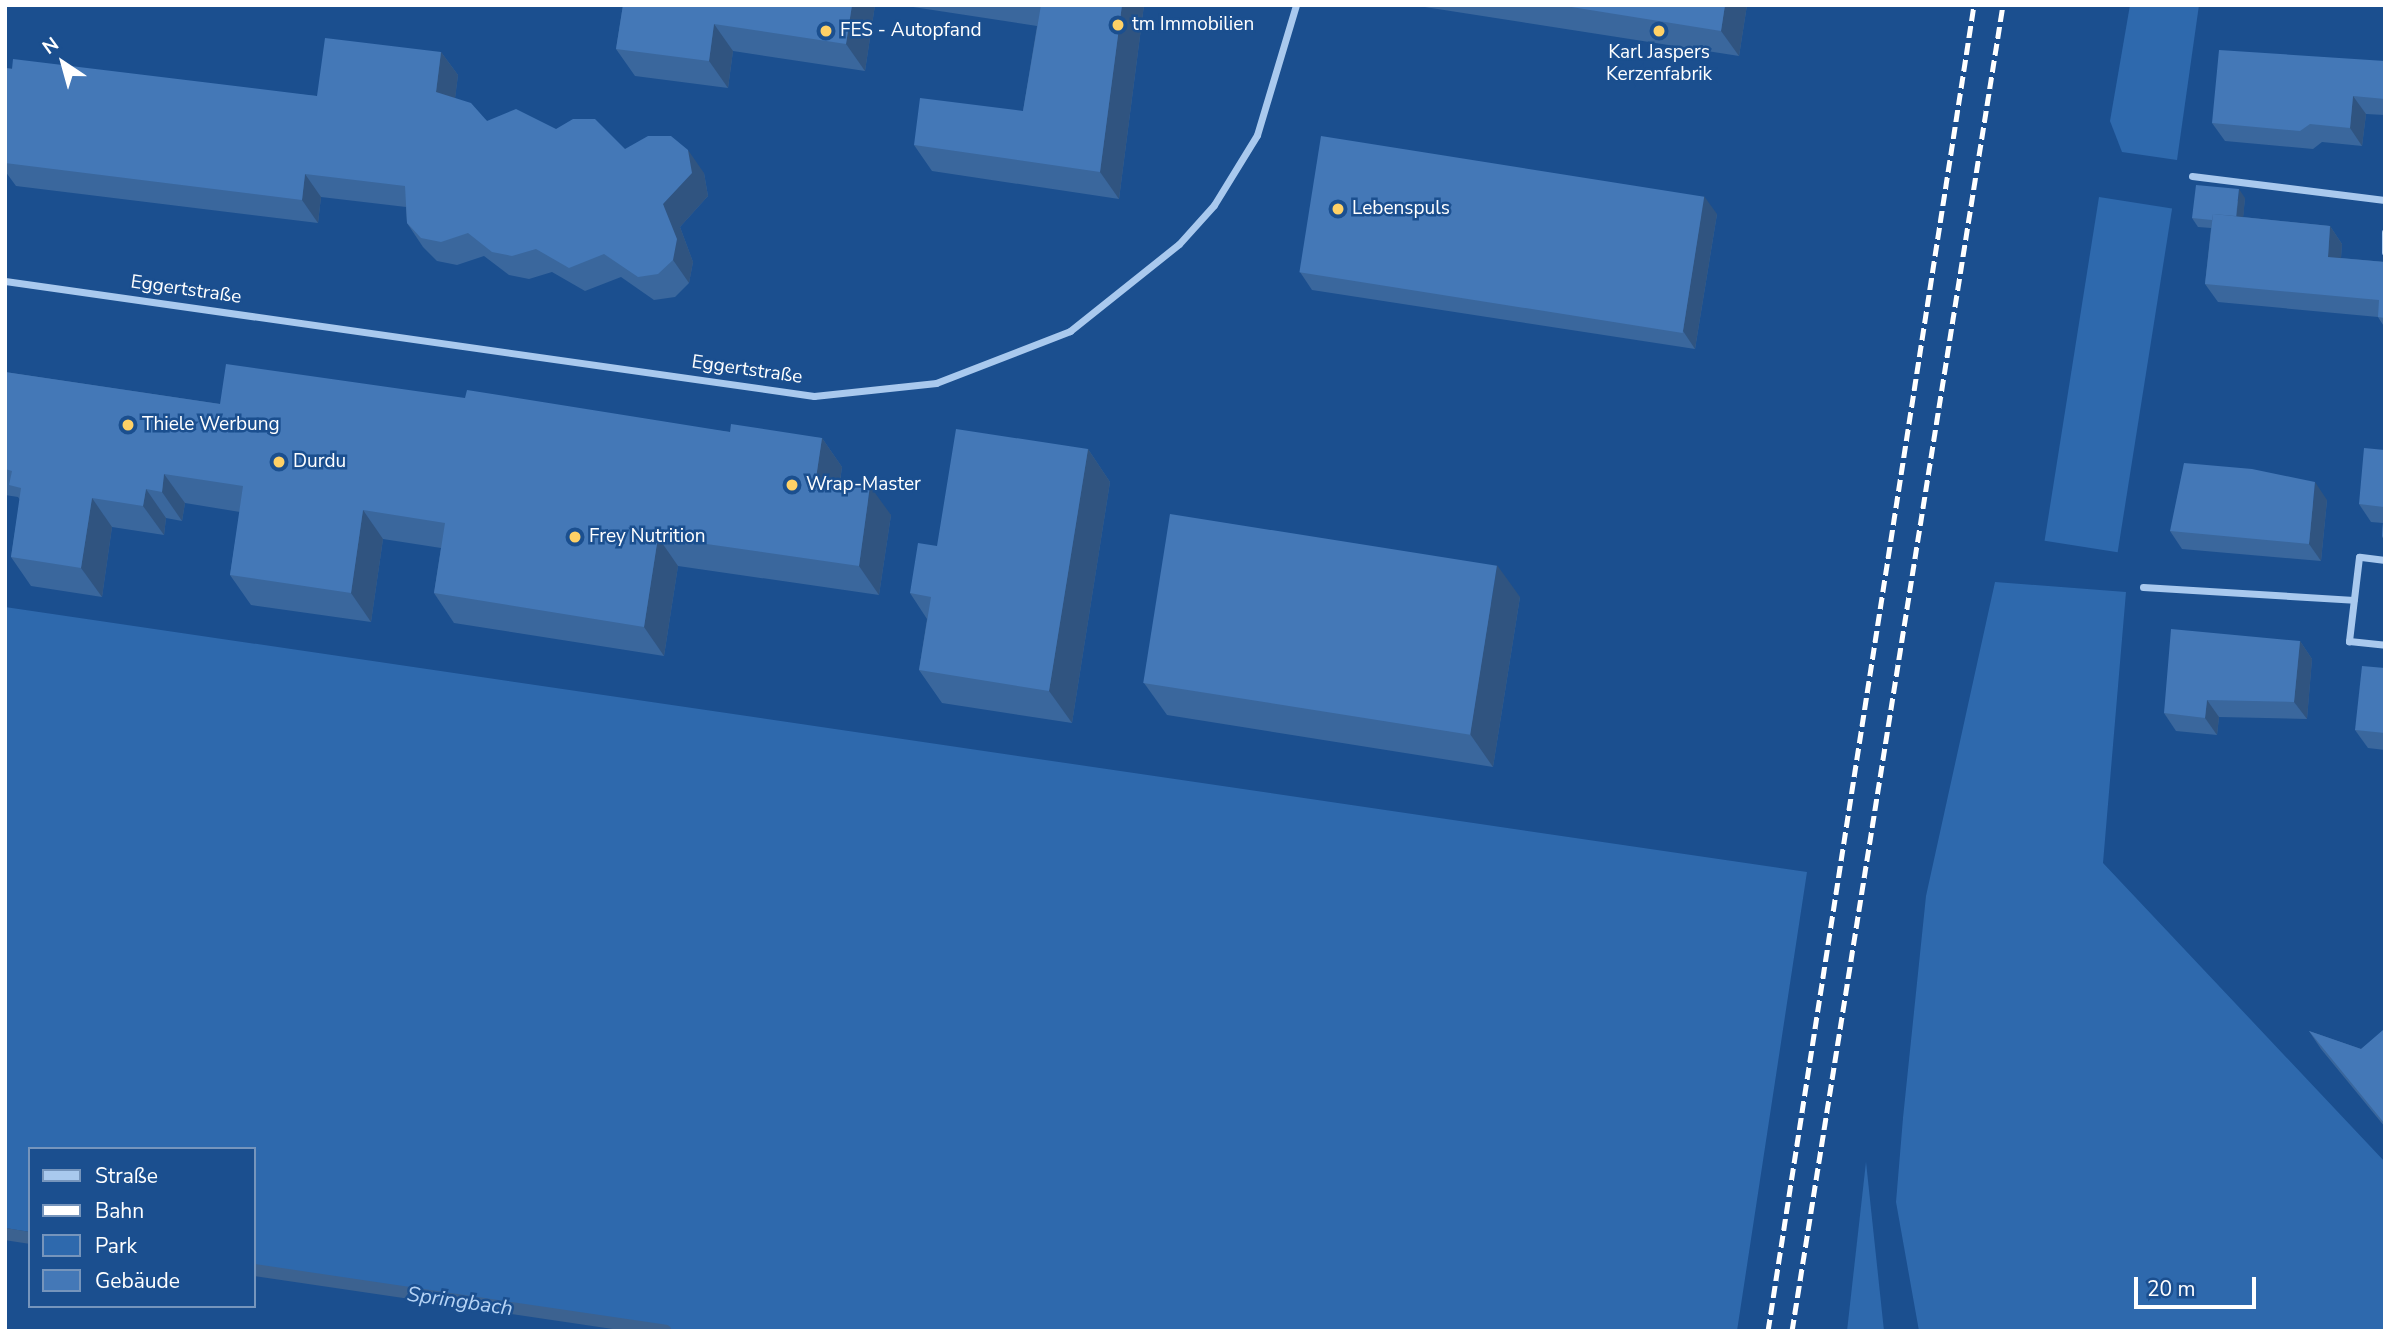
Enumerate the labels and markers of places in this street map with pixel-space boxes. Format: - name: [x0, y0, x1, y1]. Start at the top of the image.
- place label: tm Immobilien: [1132, 14, 1254, 36]
- marker: tm Immobilien: [1110, 17, 1126, 33]
- place label: FES - Autopfand: [840, 20, 982, 42]
- marker: FES - Autopfand: [818, 23, 834, 39]
- marker: Karl Jaspers Kerzenfabrik: [1651, 23, 1667, 39]
- place label: Karl Jaspers Kerzenfabrik: [1606, 42, 1712, 86]
- place label: Lebenspuls: [1352, 198, 1450, 220]
- marker: Lebenspuls: [1330, 201, 1346, 217]
- place label: Thiele Werbung: [142, 414, 280, 436]
- marker: Thiele Werbung: [120, 417, 136, 433]
- place label: Durdu: [293, 451, 346, 473]
- marker: Durdu: [271, 454, 287, 470]
- place label: Wrap-Master: [806, 474, 921, 496]
- marker: Wrap-Master: [784, 477, 800, 493]
- place label: Frey Nutrition: [589, 526, 706, 548]
- marker: Frey Nutrition: [567, 529, 583, 545]

